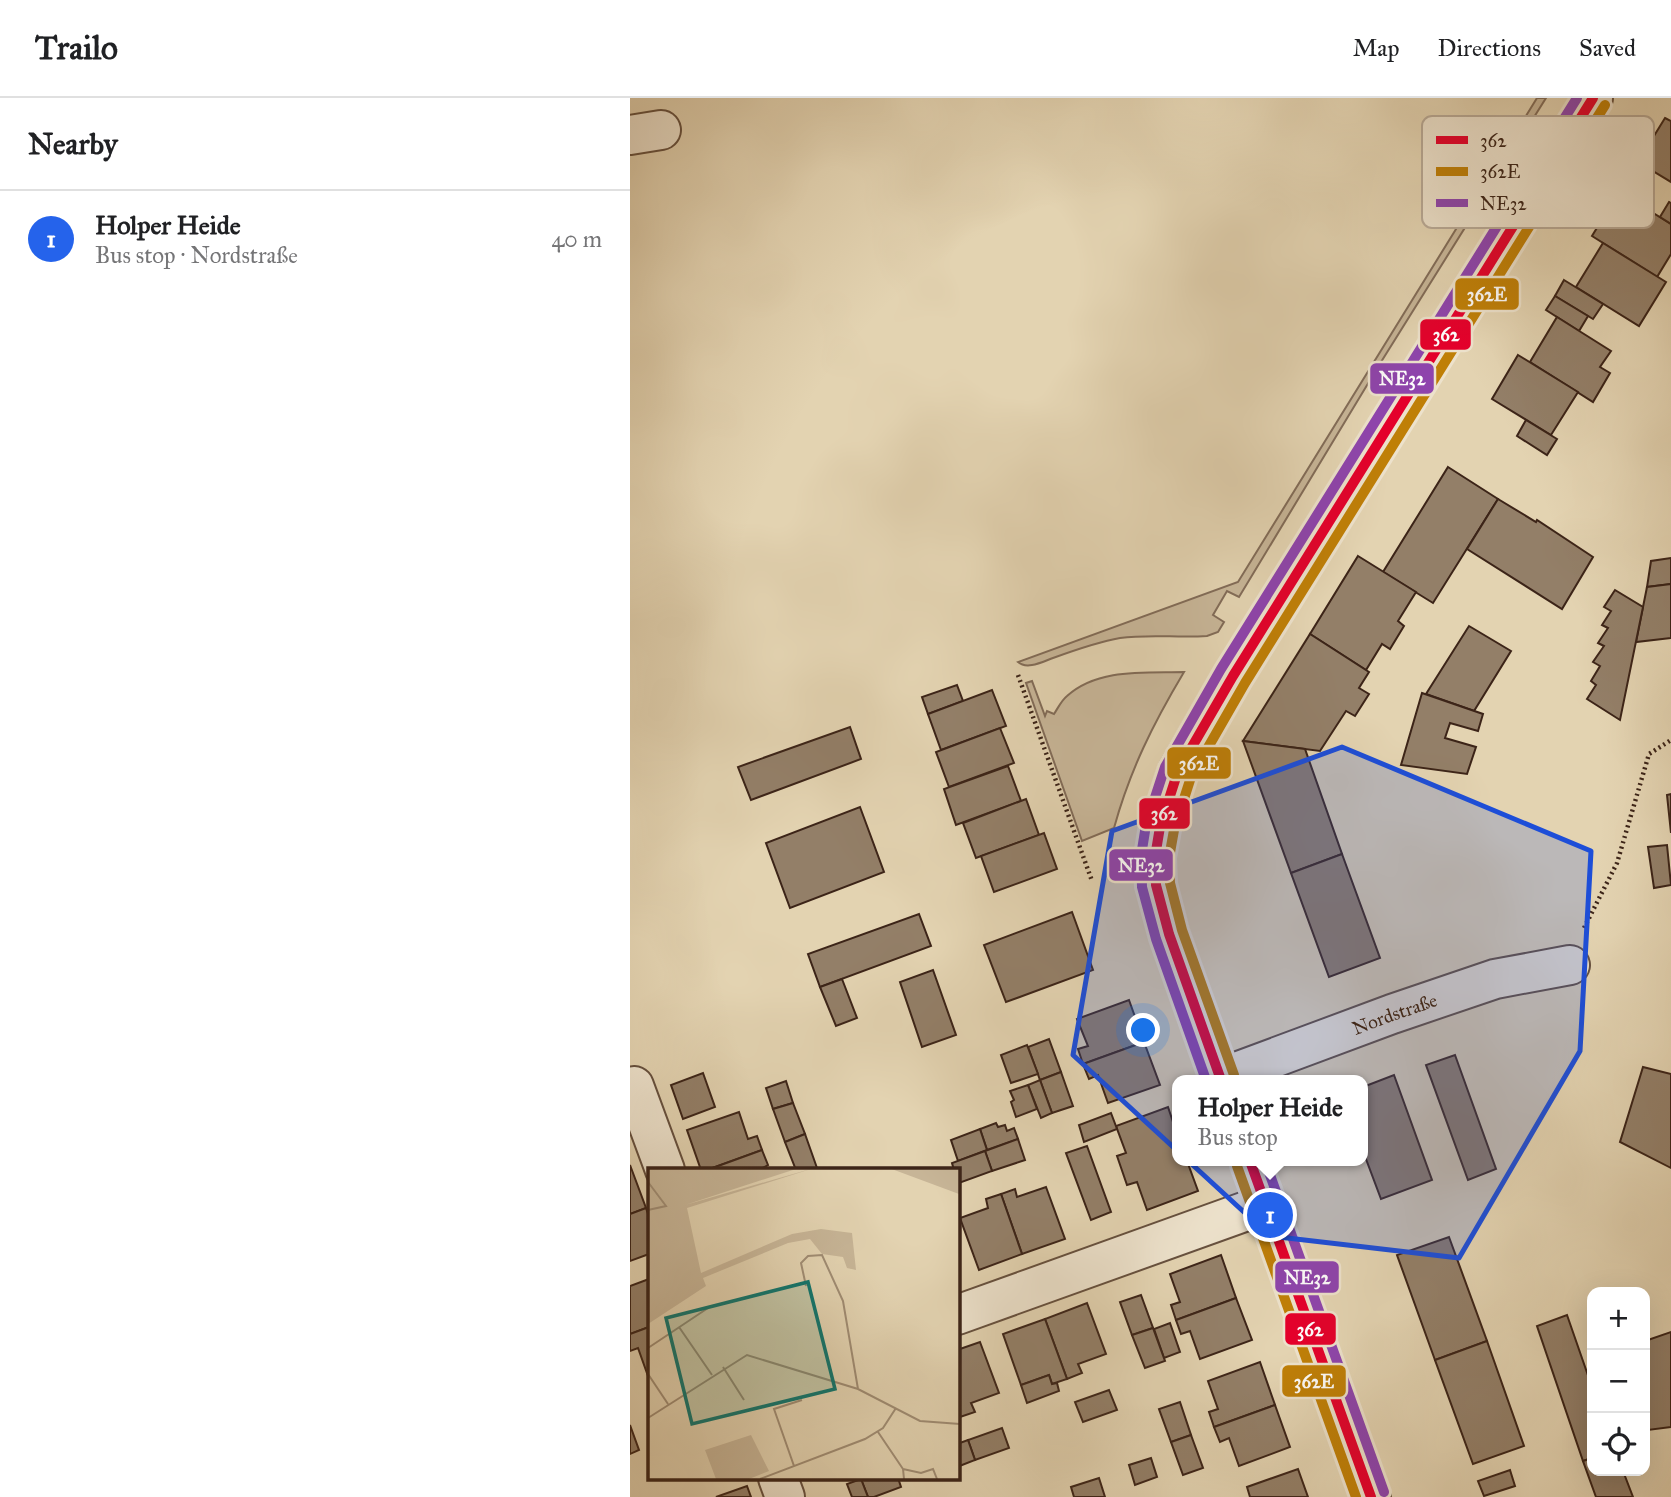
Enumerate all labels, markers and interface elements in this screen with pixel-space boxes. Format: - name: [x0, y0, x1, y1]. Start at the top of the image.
- text: Trailo: [35, 28, 118, 68]
- text: Map: [1353, 33, 1400, 63]
- text: Directions: [1438, 33, 1541, 63]
- text: Saved: [1579, 33, 1636, 63]
- legend: [1422, 116, 1654, 228]
- text: Nearby: [28, 126, 118, 162]
- text: 362: [1480, 129, 1507, 152]
- text: 362E: [1480, 160, 1521, 183]
- text: NE32: [1480, 192, 1527, 215]
- text: Holper Heide: [95, 209, 241, 241]
- text: 1: [46, 225, 56, 253]
- text: 40 m: [552, 225, 602, 253]
- text: Bus stop · Nordstraße: [95, 241, 298, 269]
- line badge: 362E: [1454, 277, 1520, 311]
- text: 362E: [1467, 283, 1508, 307]
- line badge: 362: [1419, 318, 1472, 351]
- text: 362: [1433, 323, 1460, 347]
- line badge: NE32: [1369, 362, 1435, 395]
- text: NE32: [1379, 367, 1426, 391]
- line badge: 362E: [1166, 746, 1232, 780]
- text: 362E: [1179, 752, 1220, 776]
- line badge: 362: [1138, 797, 1191, 830]
- text: 362: [1151, 802, 1178, 826]
- line badge: NE32: [1108, 848, 1174, 882]
- text: NE32: [1118, 854, 1165, 878]
- street label: Nordstraße: [1349, 989, 1440, 1040]
- your location: [1126, 1013, 1160, 1047]
- popup: [1172, 1075, 1368, 1166]
- text: Holper Heide: [1197, 1091, 1343, 1123]
- text: Bus stop: [1197, 1123, 1278, 1151]
- inset map: [648, 1168, 959, 1480]
- pin: 1: [1247, 1189, 1293, 1241]
- line badge: NE32: [1274, 1260, 1340, 1294]
- text: NE32: [1284, 1266, 1331, 1290]
- map controls: [1587, 1287, 1650, 1476]
- button: +: [1587, 1287, 1650, 1350]
- line badge: 362: [1284, 1312, 1337, 1346]
- text: 362: [1297, 1318, 1324, 1342]
- button: −: [1587, 1350, 1650, 1413]
- line badge: 362E: [1281, 1364, 1347, 1398]
- text: 362E: [1294, 1370, 1335, 1394]
- button: locate: [1587, 1413, 1650, 1476]

